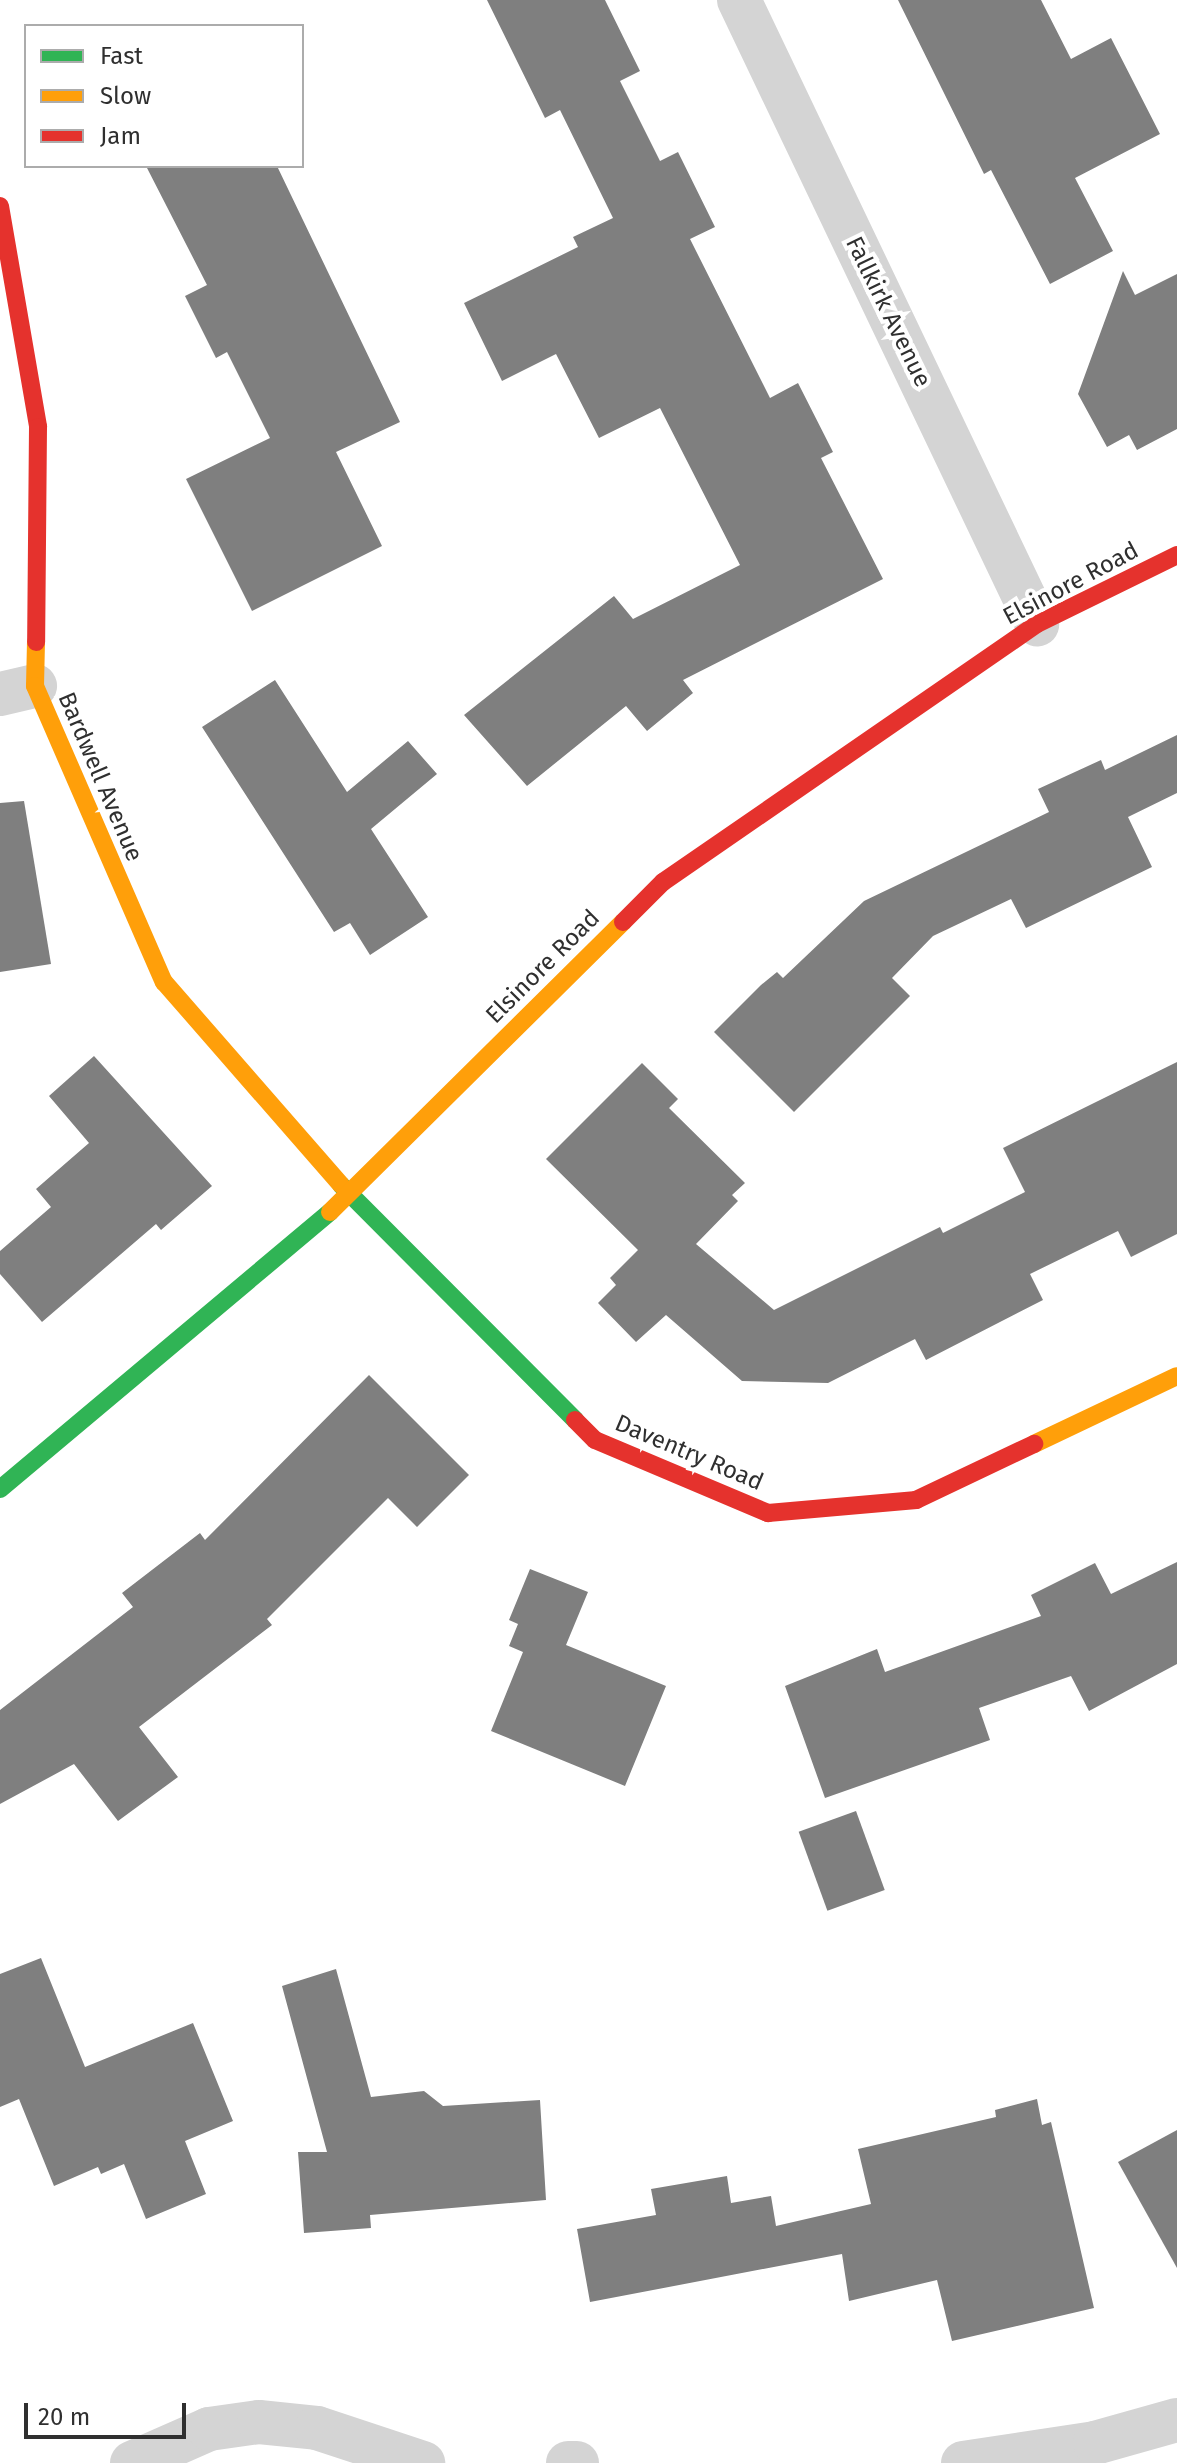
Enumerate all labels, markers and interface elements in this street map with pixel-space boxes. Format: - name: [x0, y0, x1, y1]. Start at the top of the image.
- legend: [24, 24, 304, 168]
- text: Fast: [100, 42, 143, 70]
- text: Slow: [100, 82, 151, 110]
- text: Jam: [100, 122, 141, 150]
- street label: Fallkirk Avenue: [839, 232, 937, 392]
- street label: Elsinore Road: [998, 536, 1144, 632]
- street label: Bardwell Avenue: [51, 688, 149, 866]
- street label: Elsinore Road: [480, 904, 606, 1030]
- street label: Daventry Road: [611, 1409, 767, 1497]
- scale bar: [28, 2387, 190, 2437]
- text: 20 m: [38, 2403, 90, 2431]

